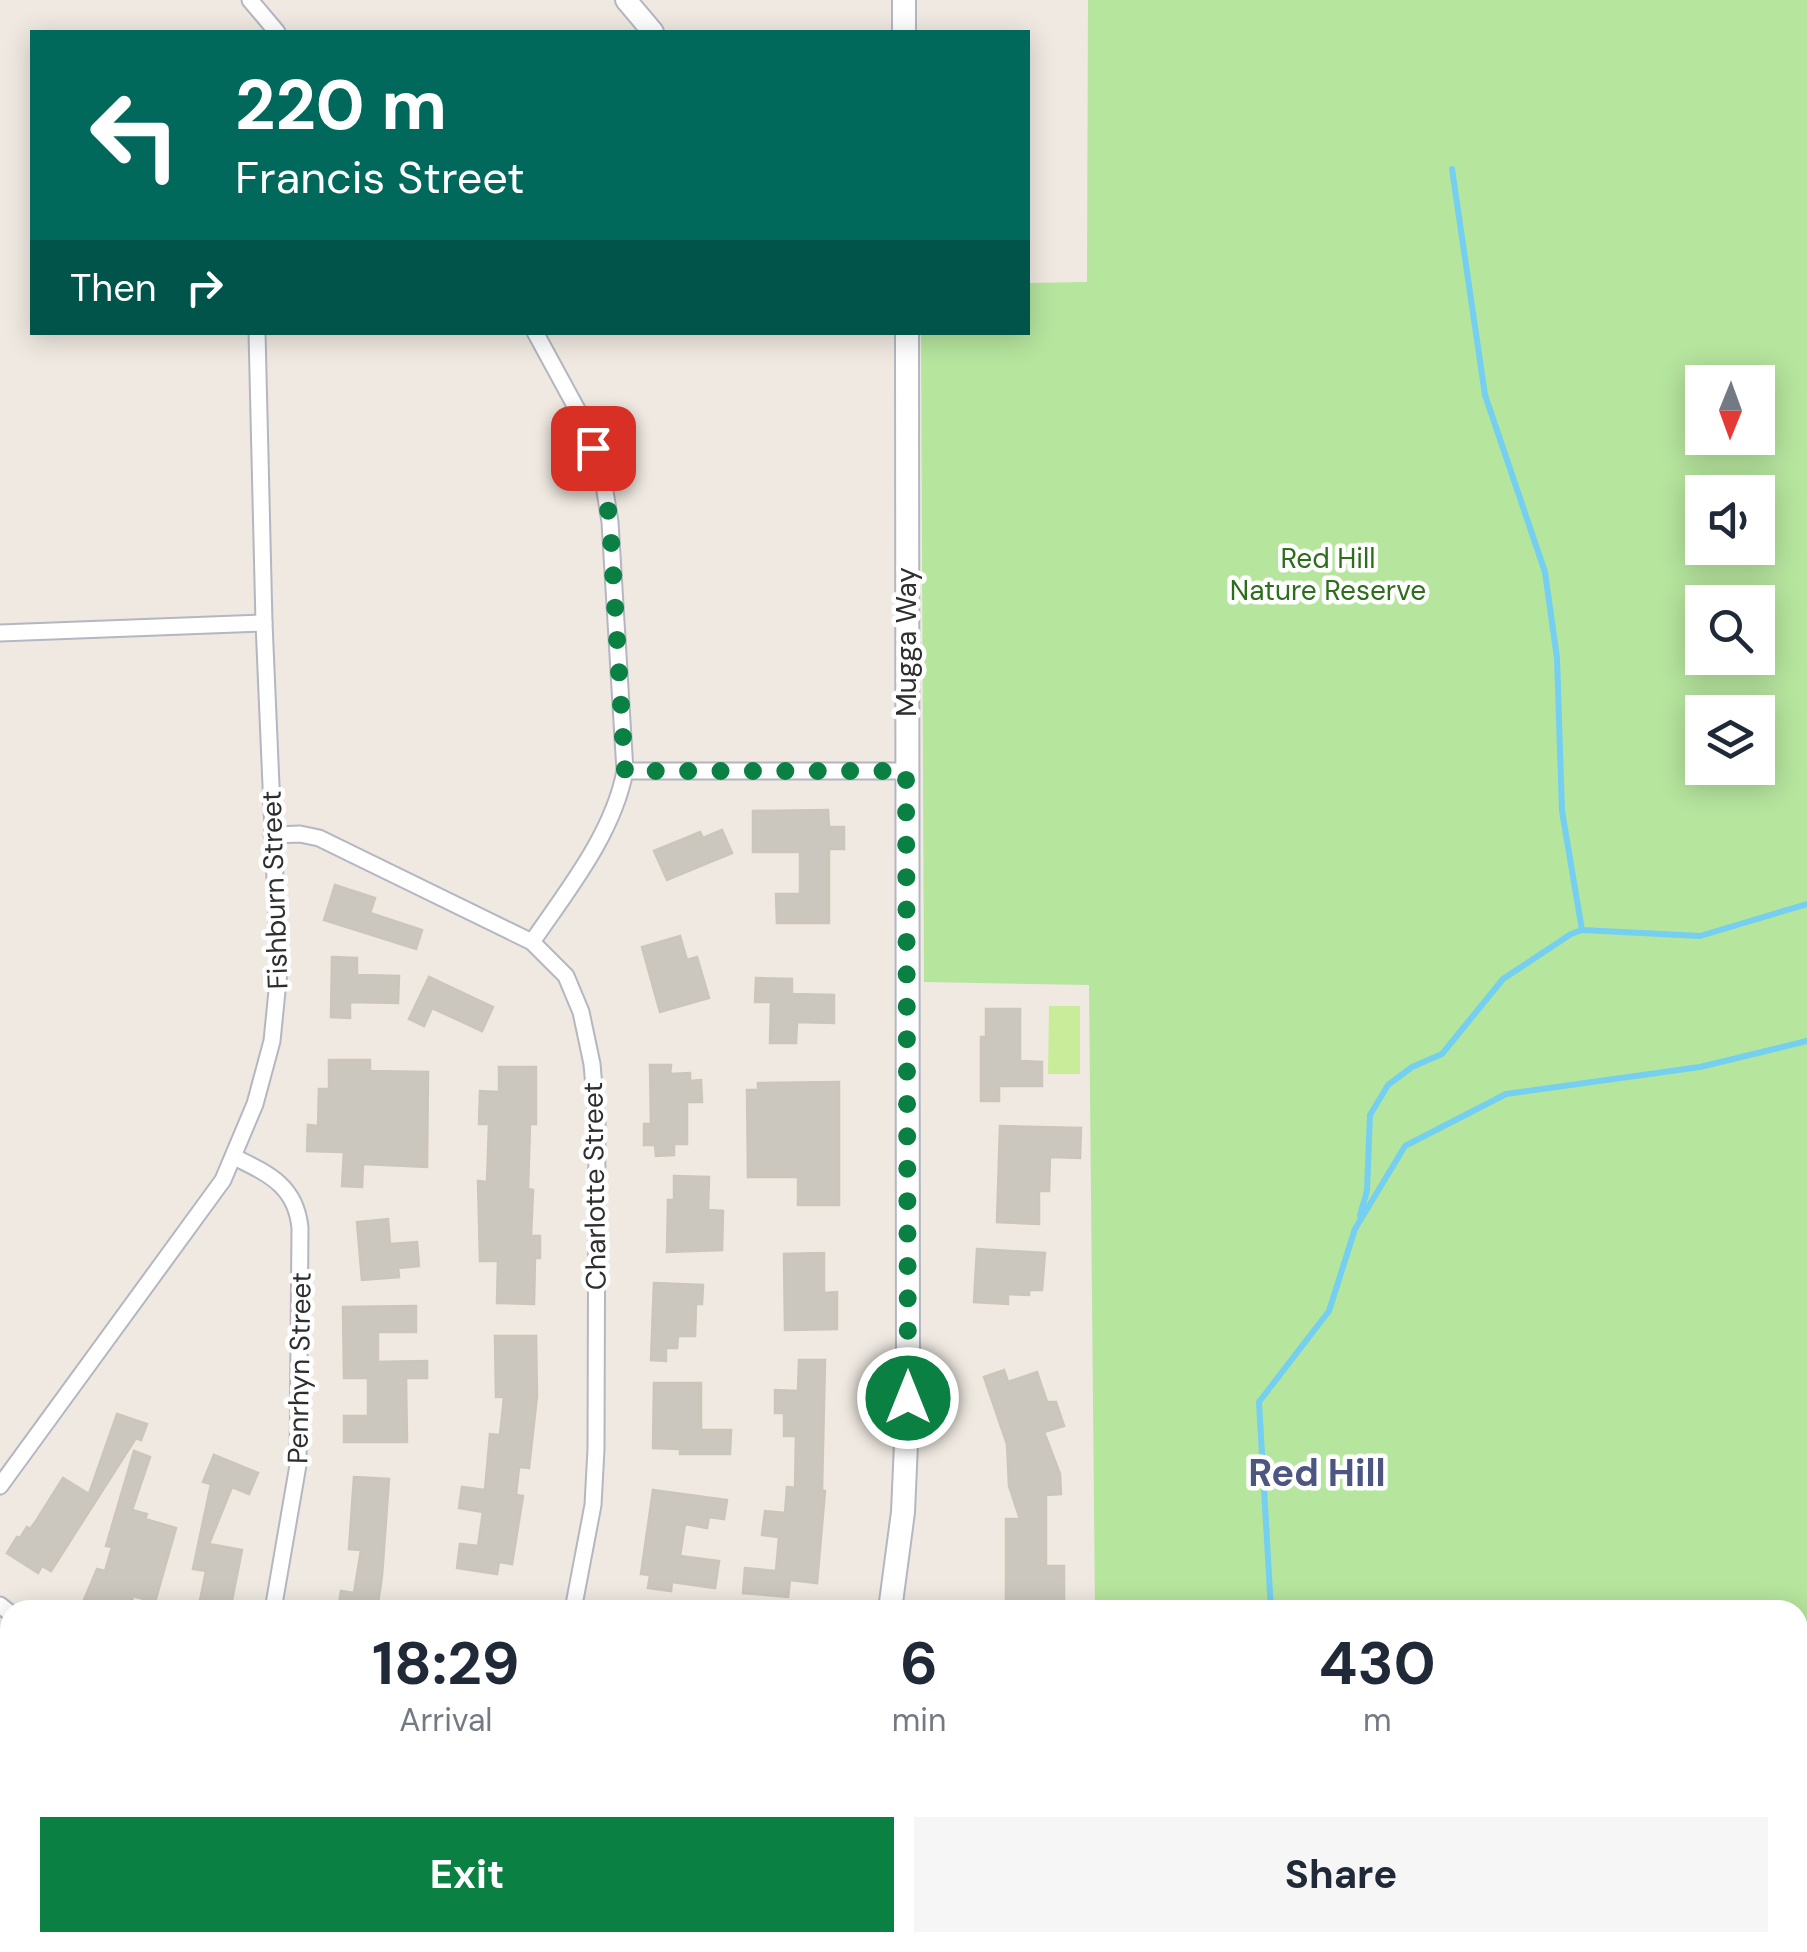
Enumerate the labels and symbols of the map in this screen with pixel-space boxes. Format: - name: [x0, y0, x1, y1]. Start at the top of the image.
- north arrow: [1685, 365, 1775, 455]
- pin: [551, 406, 636, 491]
- park label: Red Hill Nature Reserve: [1230, 540, 1426, 609]
- street label: Mugga Way: [888, 567, 925, 717]
- street label: Fishburn Street: [253, 790, 296, 990]
- street label: Charlotte Street: [574, 1082, 615, 1290]
- street label: Penrhyn Street: [279, 1272, 320, 1464]
- position arrow: [856, 1346, 960, 1450]
- district label: Red Hill: [1248, 1448, 1386, 1498]

